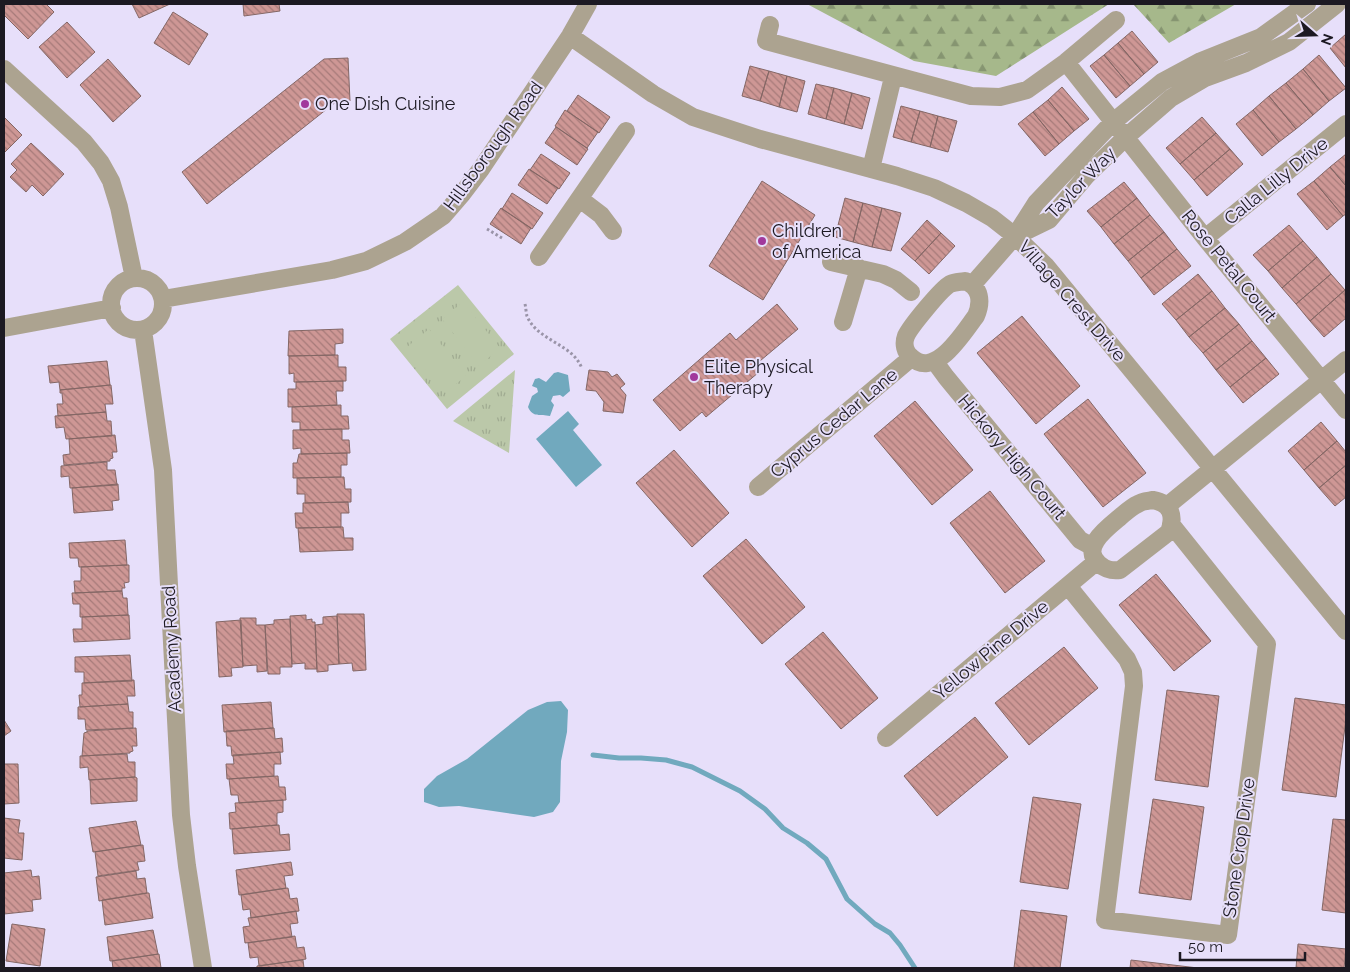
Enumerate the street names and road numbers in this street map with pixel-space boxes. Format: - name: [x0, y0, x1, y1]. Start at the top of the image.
- street label: Hillsborough Road: [439, 77, 546, 214]
- street label: Calla Lilly Drive: [1220, 132, 1332, 229]
- street label: Taylor Way: [1041, 142, 1120, 223]
- street label: Rose Petal Court: [1178, 205, 1281, 326]
- street label: Village Crest Drive: [1014, 236, 1131, 366]
- street label: Cyprus Cedar Lane: [766, 363, 902, 482]
- street label: Hickory High Court: [954, 390, 1071, 523]
- street label: Academy Road: [158, 585, 185, 713]
- street label: Yellow Pine Drive: [929, 595, 1053, 704]
- street label: Stone Crop Drive: [1218, 776, 1259, 919]

